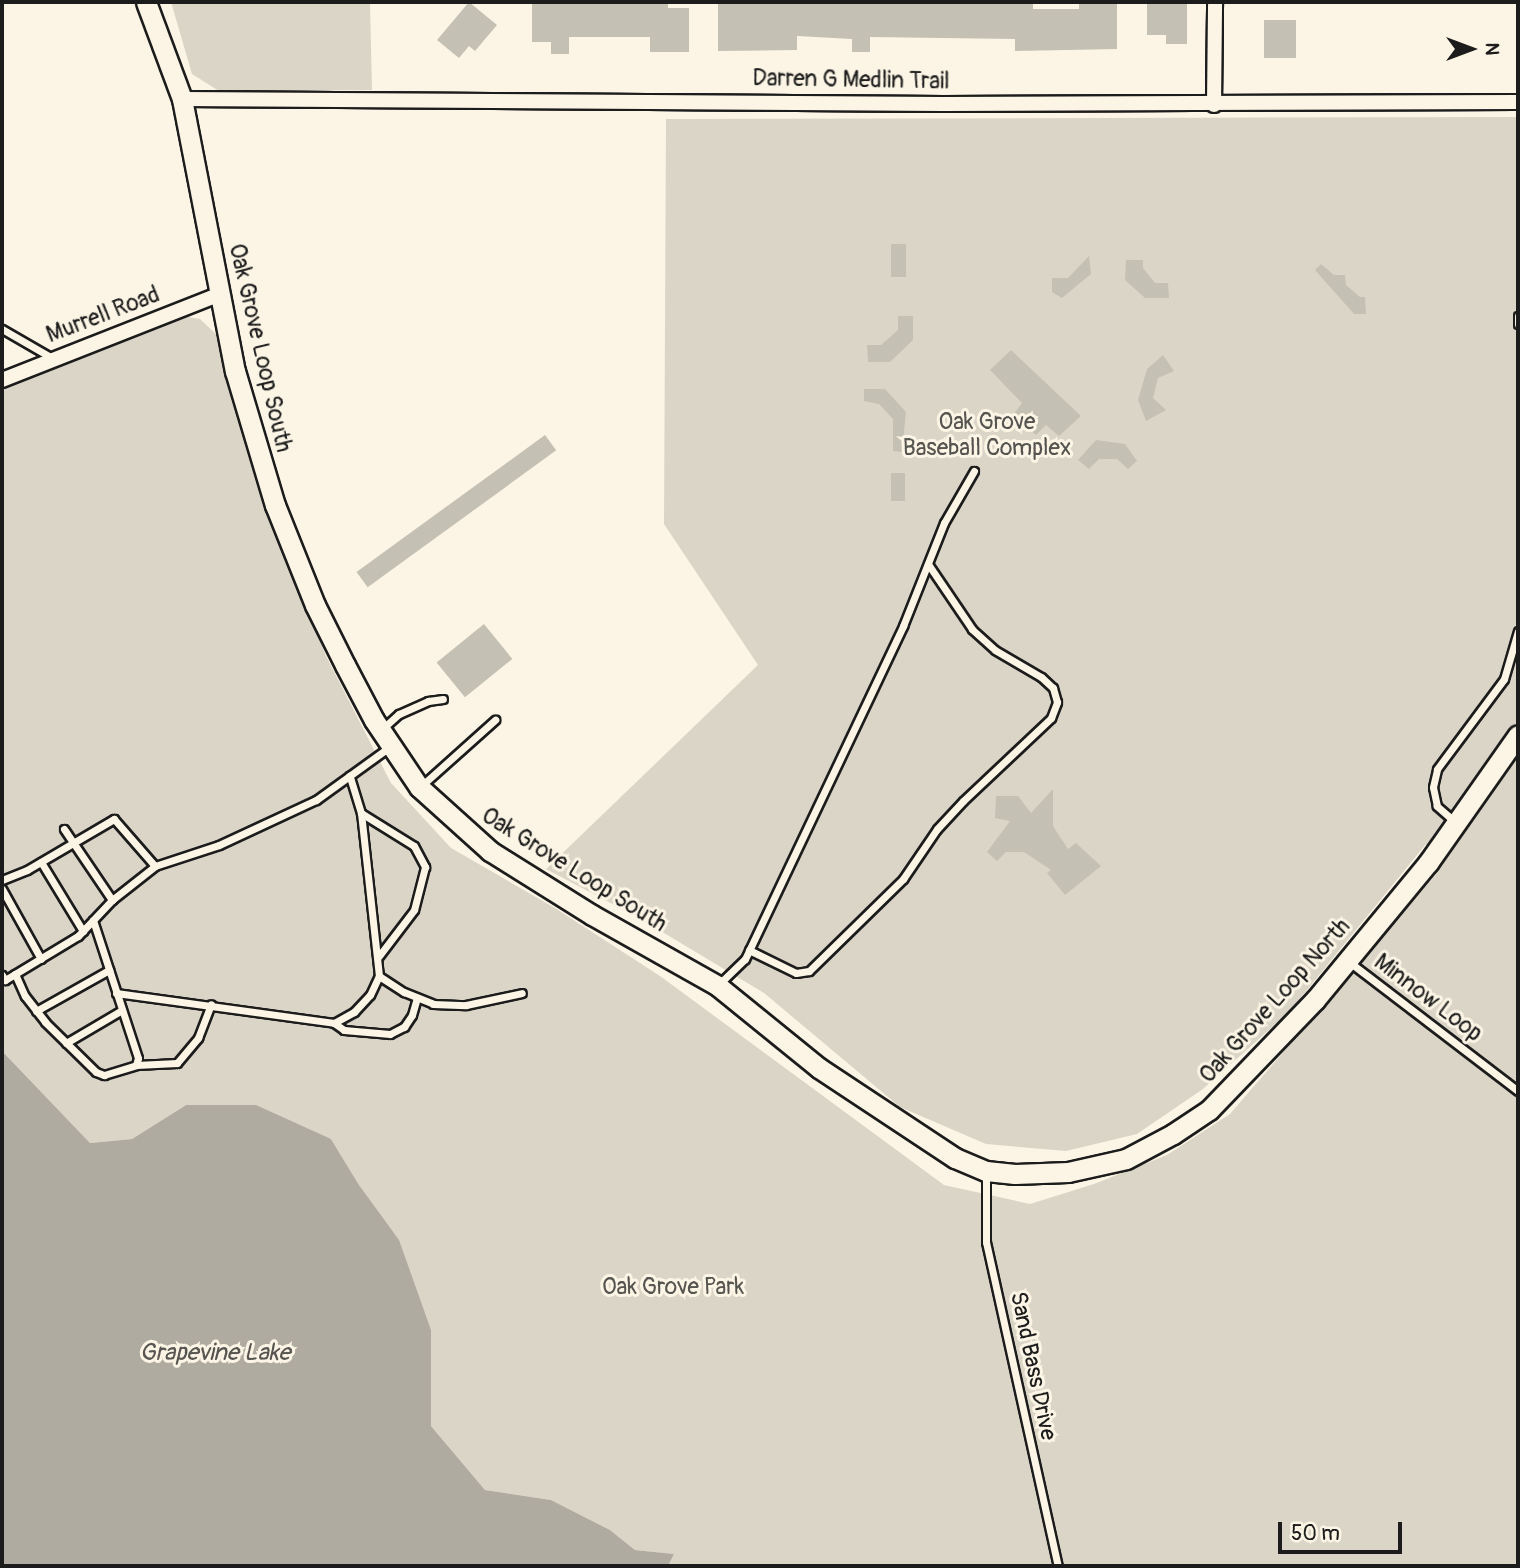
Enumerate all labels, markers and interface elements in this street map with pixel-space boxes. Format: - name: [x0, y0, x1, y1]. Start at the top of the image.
- north arrow: [1436, 14, 1506, 84]
- text: N: [1480, 43, 1504, 55]
- street label: Darren G Medlin Trail: [752, 64, 950, 96]
- street label: Oak Grove Loop South: [223, 241, 297, 455]
- street label: Murrell Road: [43, 281, 163, 349]
- park label: Oak Grove Baseball Complex: [903, 408, 1071, 462]
- street label: Oak Grove Loop South: [476, 802, 672, 938]
- street label: Oak Grove Loop North: [1194, 913, 1356, 1089]
- street label: Minnow Loop: [1368, 948, 1488, 1048]
- park label: Oak Grove Park: [602, 1273, 744, 1301]
- street label: Sand Bass Drive: [1004, 1289, 1062, 1443]
- water label: Grapevine Lake: [140, 1339, 290, 1367]
- scale bar: [1282, 1508, 1406, 1552]
- text: 50 m: [1291, 1520, 1340, 1547]

